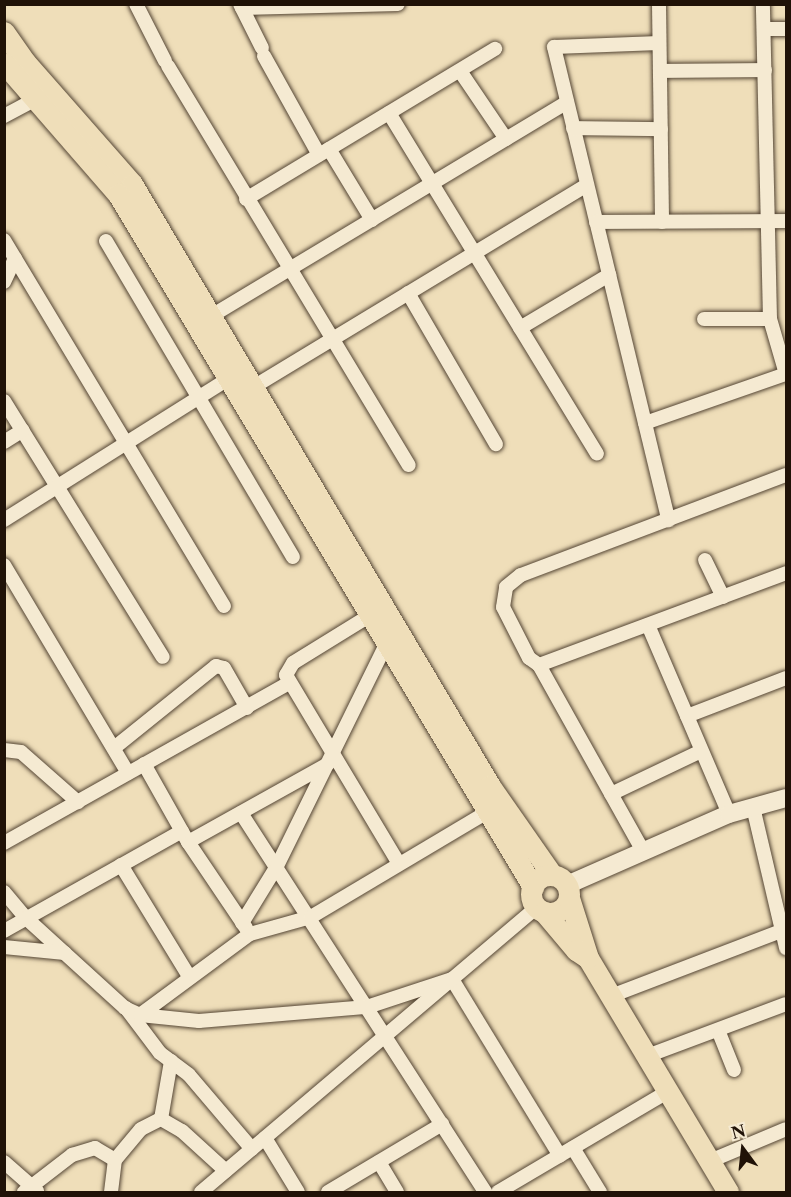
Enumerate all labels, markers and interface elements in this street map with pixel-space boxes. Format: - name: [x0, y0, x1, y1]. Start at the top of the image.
- north arrow: [713, 1119, 773, 1179]
- text: N: [729, 1120, 748, 1143]

